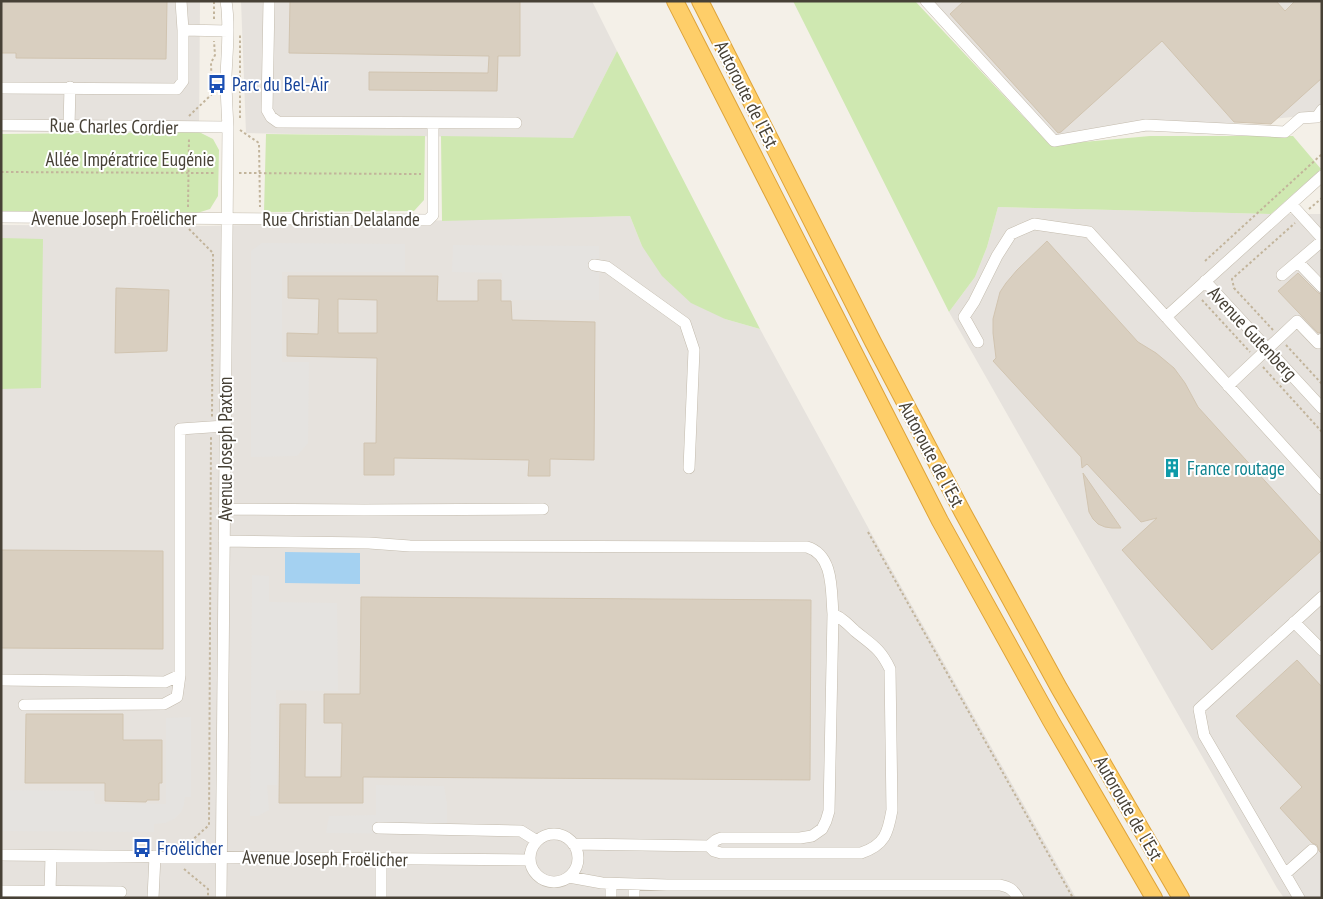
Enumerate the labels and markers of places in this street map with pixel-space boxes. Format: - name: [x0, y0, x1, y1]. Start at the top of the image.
- place label: Parc du Bel-Air: [232, 72, 330, 96]
- bus stop icon: Parc du Bel-Air: [206, 73, 228, 95]
- place label: France routage: [1187, 456, 1285, 480]
- building icon: France routage: [1161, 457, 1183, 479]
- place label: Froëlicher: [157, 836, 224, 860]
- bus stop icon: Froëlicher: [131, 837, 153, 859]

